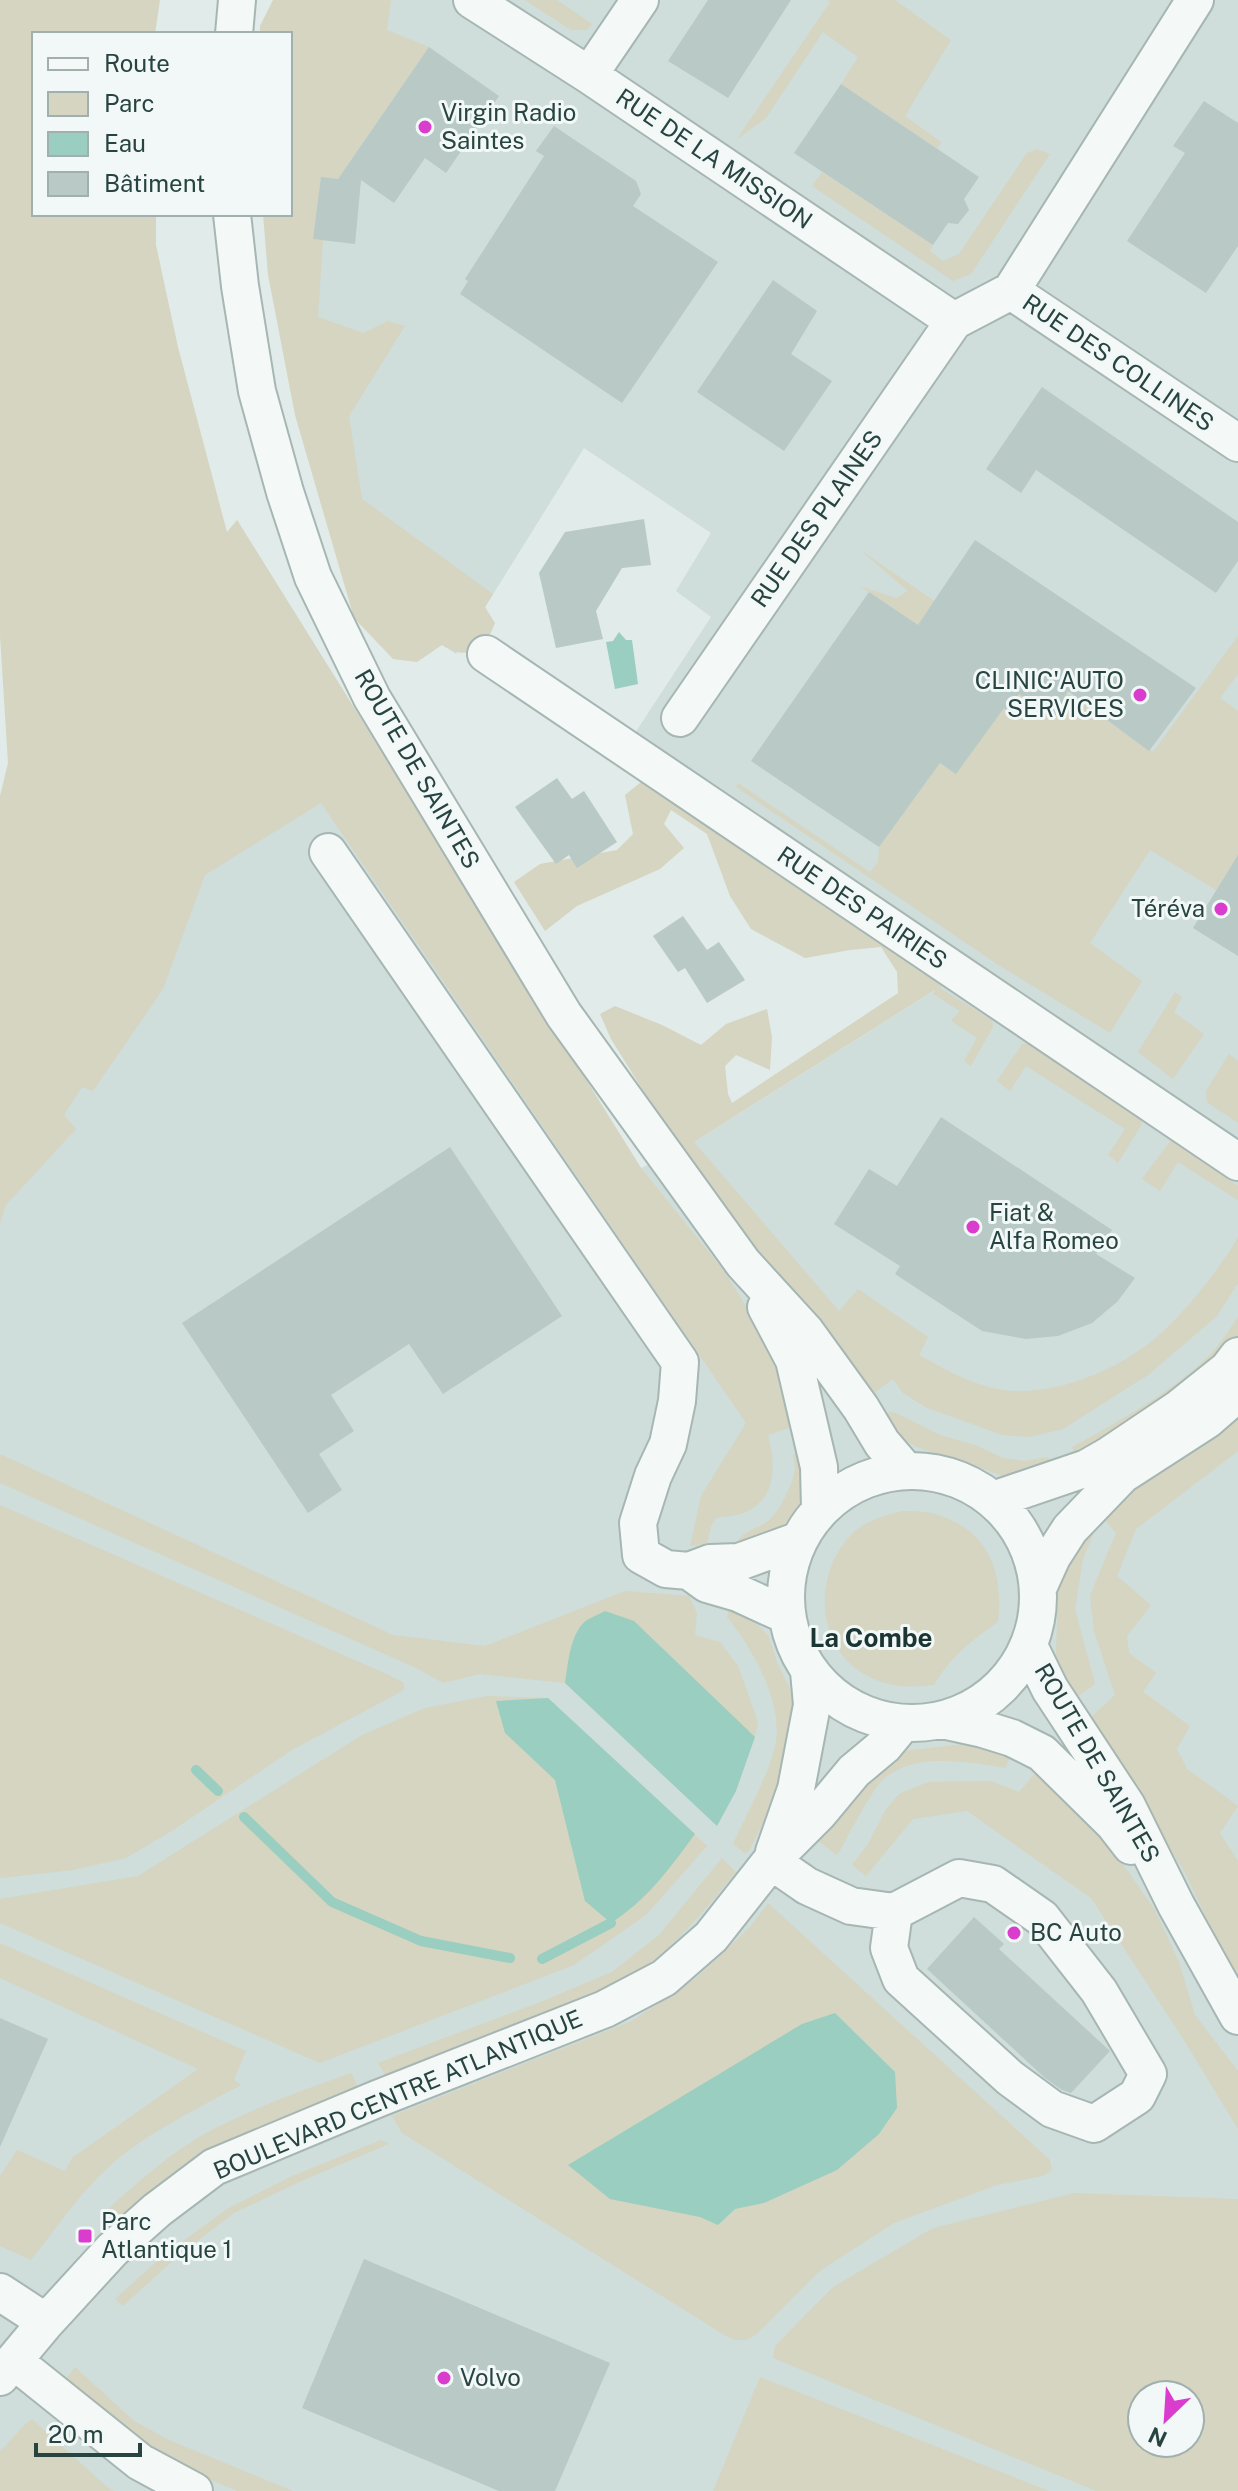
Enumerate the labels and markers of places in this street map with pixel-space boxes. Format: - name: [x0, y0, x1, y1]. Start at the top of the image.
- place label: Virgin Radio Saintes: [441, 98, 576, 154]
- marker: Virgin Radio Saintes: [416, 118, 434, 136]
- place label: CLINIC'AUTO SERVICES: [975, 666, 1124, 722]
- marker: CLINIC'AUTO SERVICES: [1131, 686, 1149, 704]
- place label: Téréva: [1131, 894, 1205, 922]
- marker: Téréva: [1212, 900, 1230, 918]
- place label: Fiat & Alfa Romeo: [989, 1198, 1119, 1254]
- marker: Fiat & Alfa Romeo: [964, 1218, 982, 1236]
- place label: BC Auto: [1030, 1918, 1122, 1946]
- marker: BC Auto: [1005, 1924, 1023, 1942]
- place label: Parc Atlantique 1: [101, 2207, 232, 2263]
- marker: Parc Atlantique 1: [76, 2227, 94, 2245]
- place label: Volvo: [460, 2363, 521, 2391]
- marker: Volvo: [435, 2369, 453, 2387]

